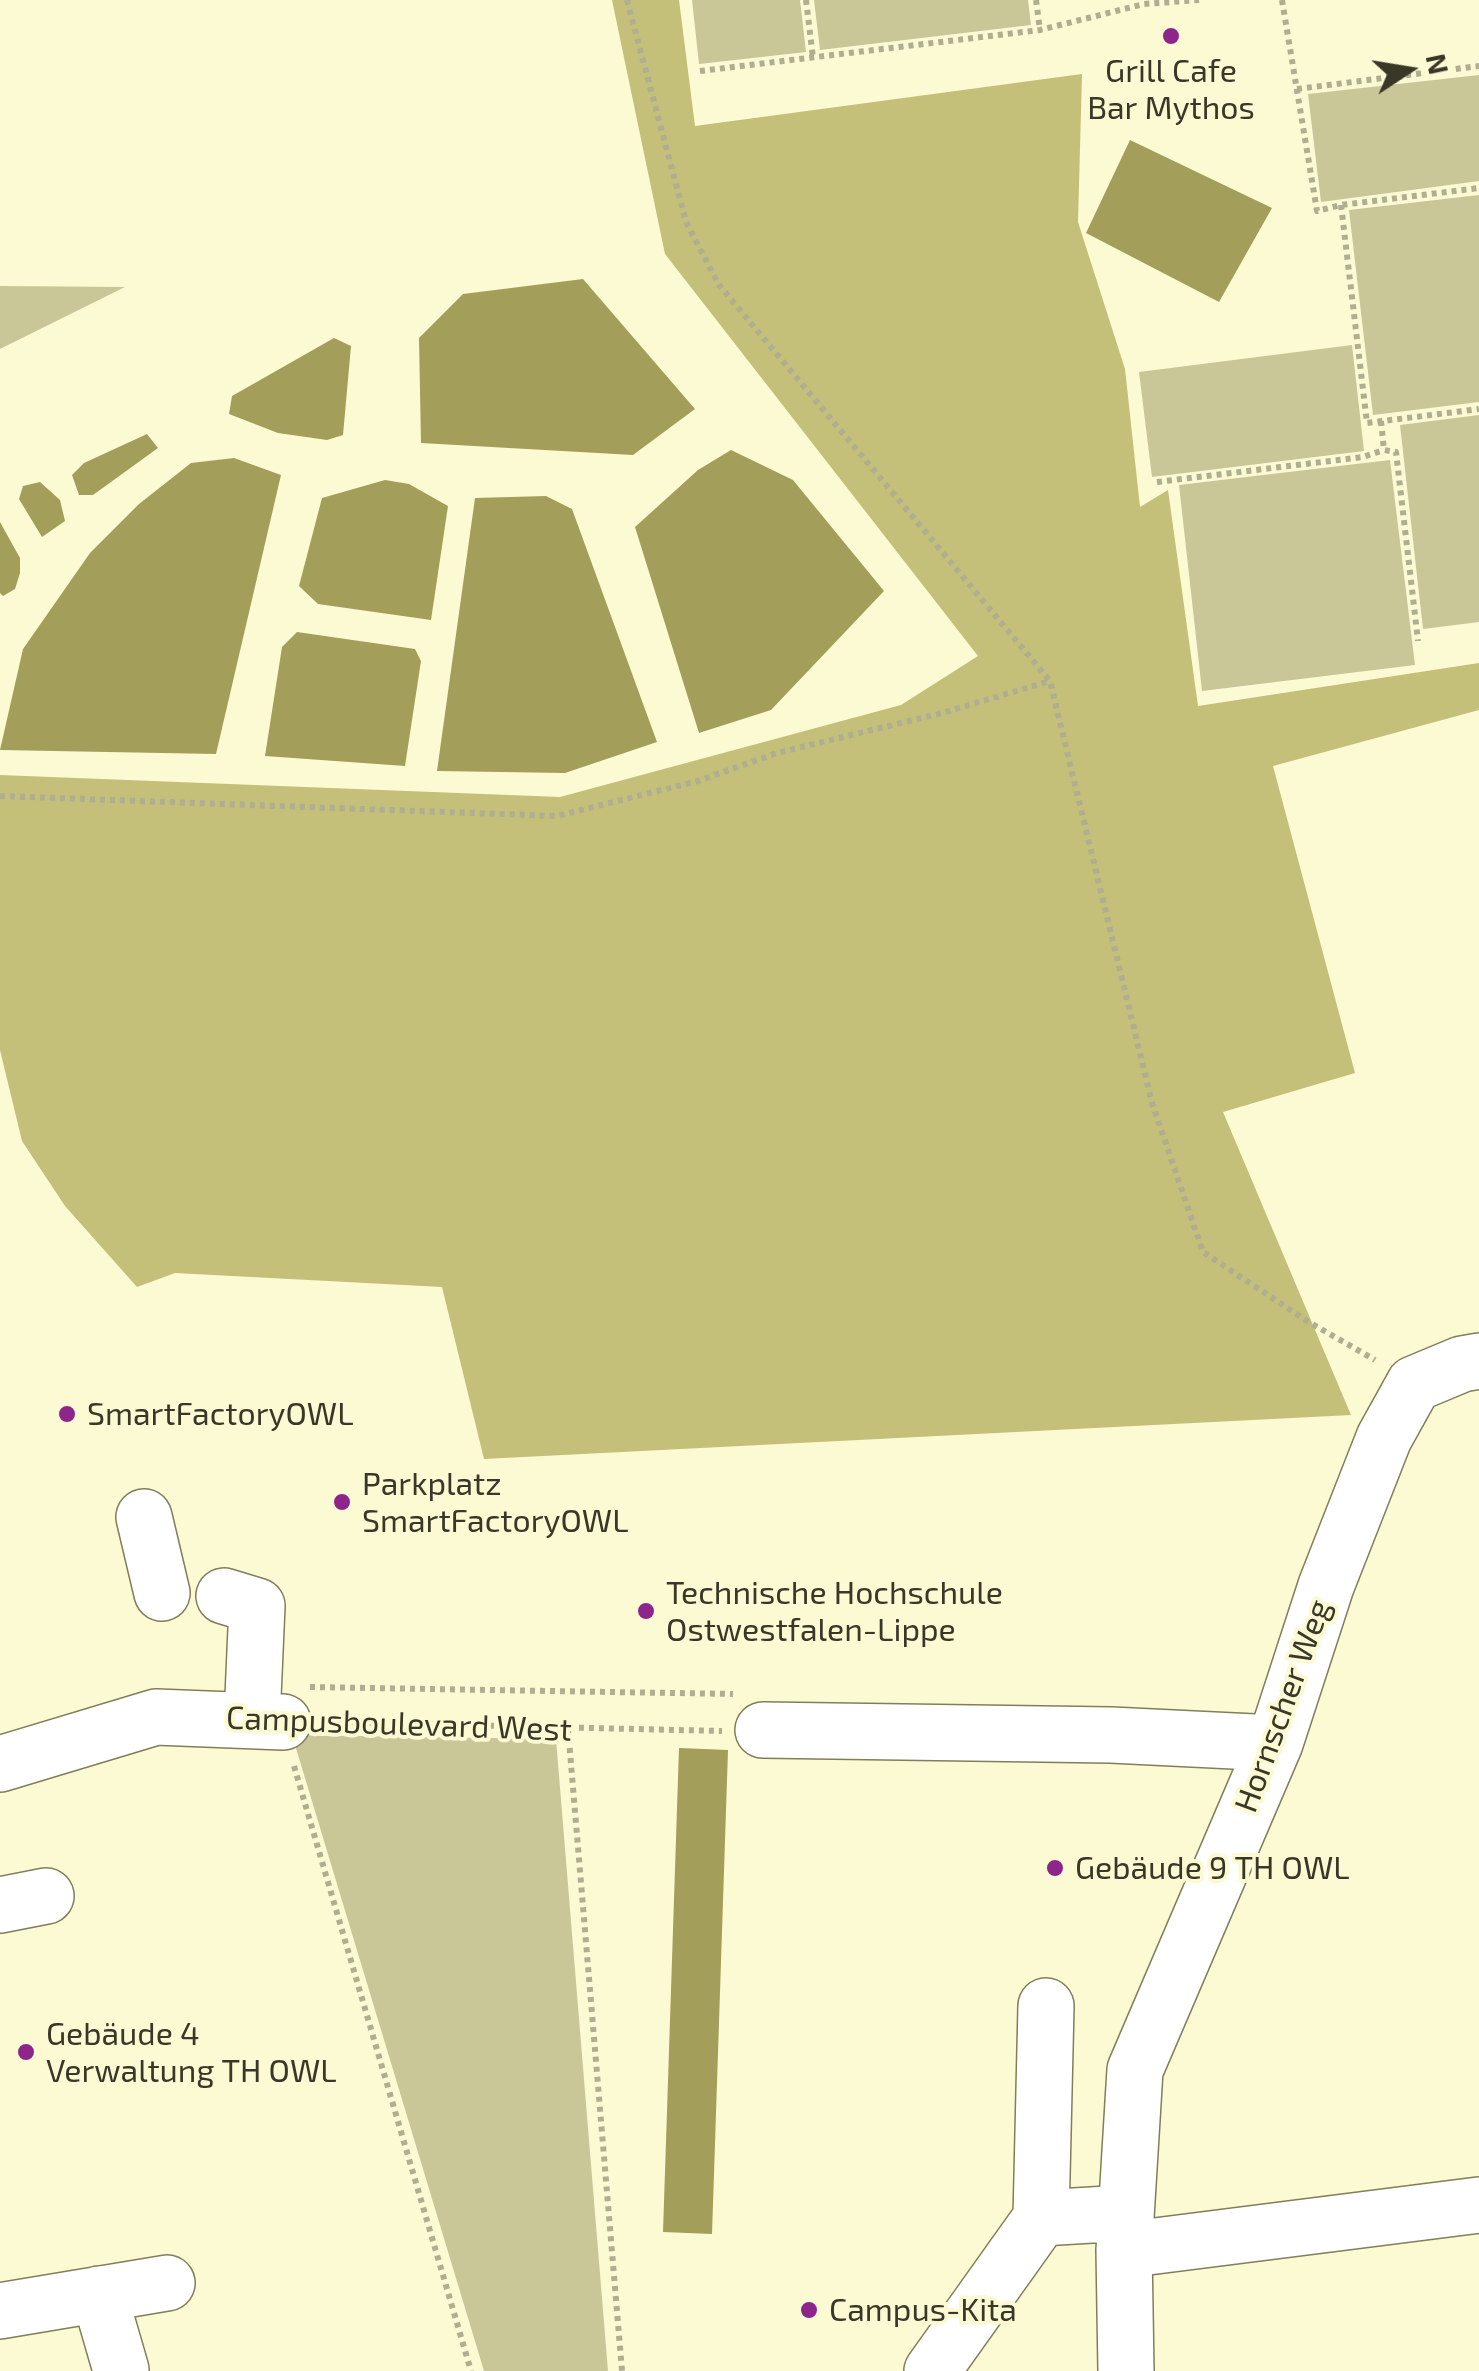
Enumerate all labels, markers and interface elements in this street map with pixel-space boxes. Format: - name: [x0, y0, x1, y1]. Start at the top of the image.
- north arrow: [1359, 20, 1459, 120]
- marker: Grill Cafe Bar Mythos: [1160, 25, 1182, 47]
- text: N: [1420, 50, 1457, 77]
- place label: Grill Cafe Bar Mythos: [1087, 52, 1255, 127]
- place label: SmartFactoryOWL: [87, 1395, 354, 1433]
- marker: SmartFactoryOWL: [56, 1403, 78, 1425]
- place label: Parkplatz SmartFactoryOWL: [362, 1465, 629, 1540]
- marker: Parkplatz SmartFactoryOWL: [331, 1491, 353, 1513]
- place label: Technische Hochschule Ostwestfalen-Lippe: [666, 1574, 1003, 1649]
- street label: Hornscher Weg: [1227, 1594, 1339, 1818]
- marker: Technische Hochschule Ostwestfalen-Lippe: [635, 1600, 657, 1622]
- street label: Campusboulevard West: [225, 1699, 573, 1749]
- place label: Gebäude 9 TH OWL: [1075, 1849, 1350, 1887]
- marker: Gebäude 9 TH OWL: [1044, 1857, 1066, 1879]
- place label: Gebäude 4 Verwaltung TH OWL: [46, 2015, 337, 2090]
- marker: Gebäude 4 Verwaltung TH OWL: [15, 2041, 37, 2063]
- place label: Campus-Kita: [829, 2291, 1017, 2329]
- marker: Campus-Kita: [798, 2299, 820, 2321]

